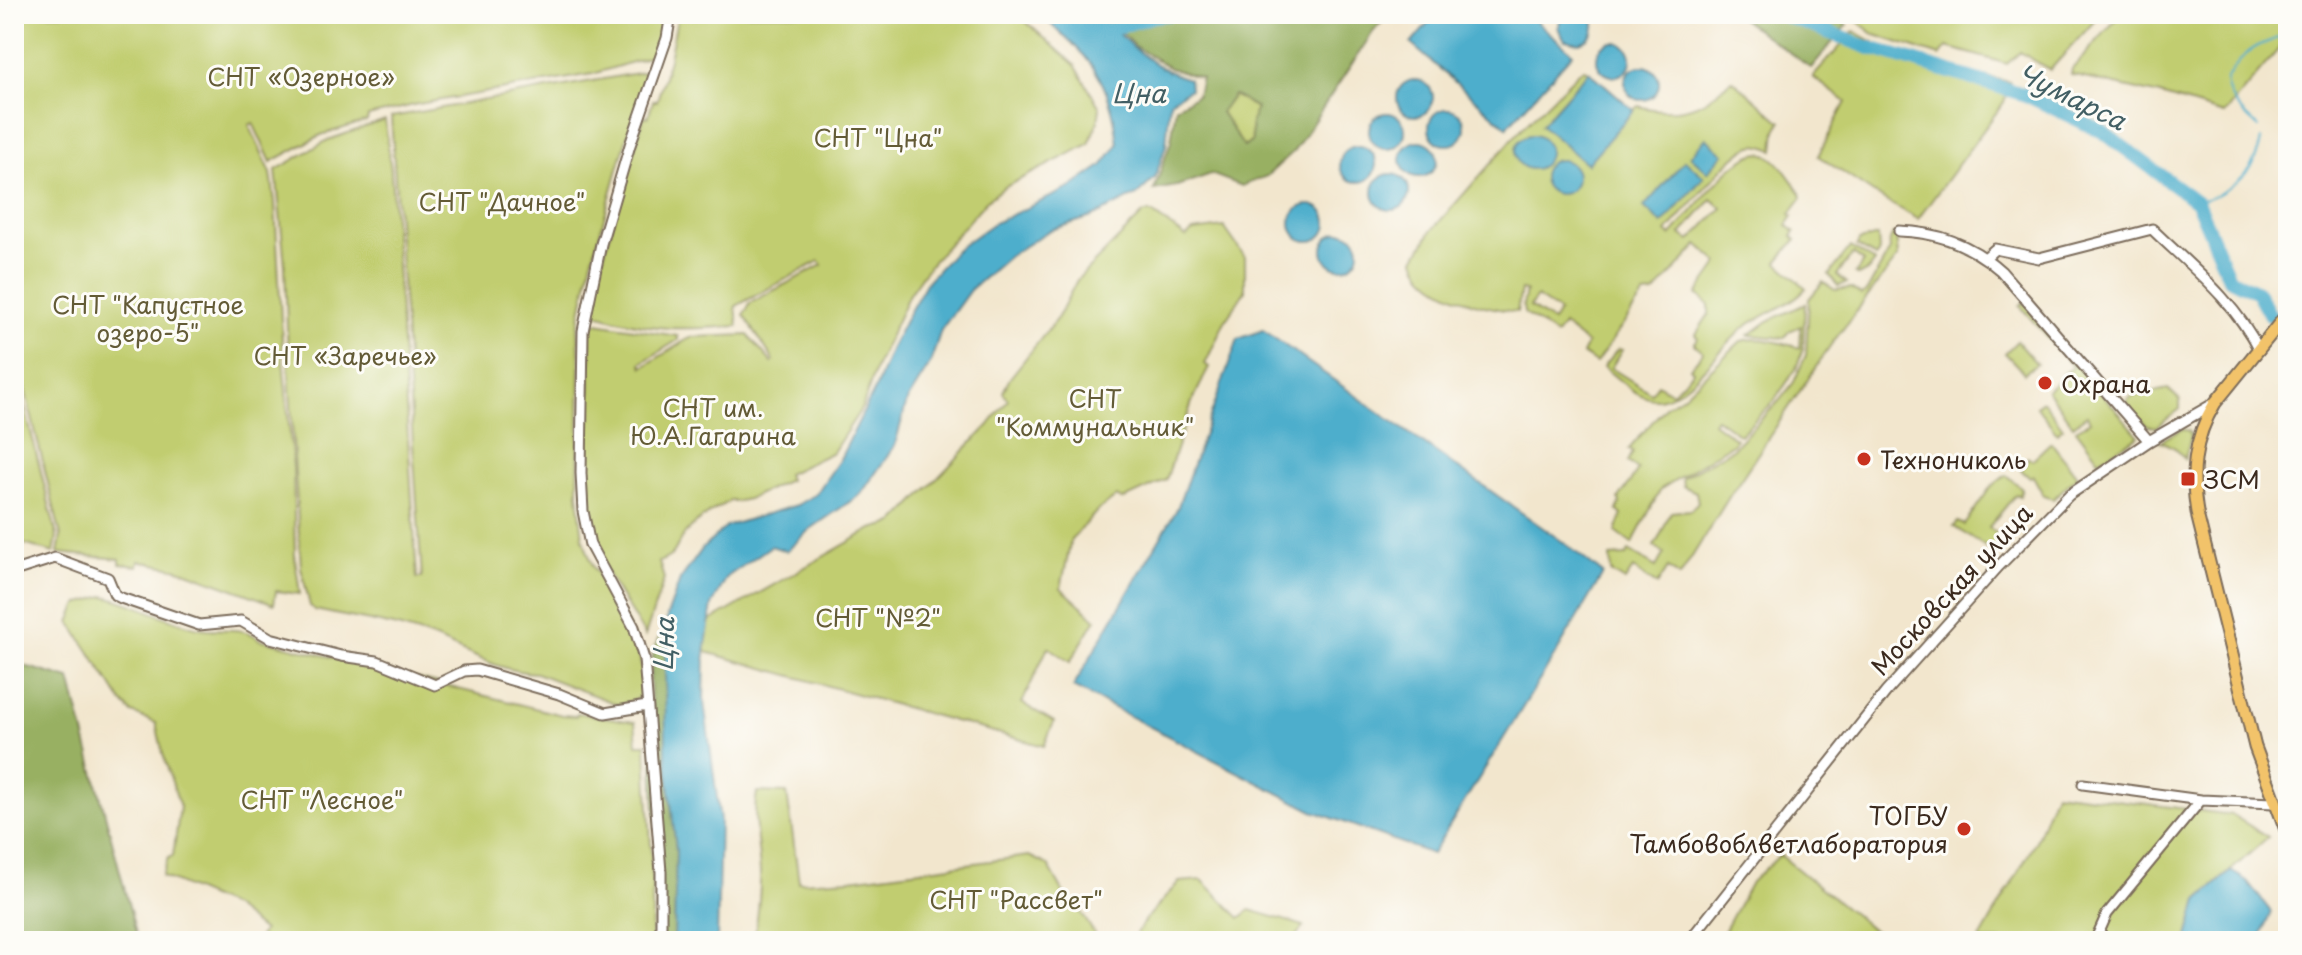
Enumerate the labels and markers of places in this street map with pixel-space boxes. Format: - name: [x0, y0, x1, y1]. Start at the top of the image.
- place label: Охрана: [2061, 365, 2150, 401]
- marker: Охрана: [2036, 374, 2054, 392]
- place label: Технониколь: [1880, 441, 2026, 477]
- marker: Технониколь: [1855, 450, 1873, 468]
- place label: ЗСМ: [2204, 461, 2260, 497]
- marker: ЗСМ: [2179, 470, 2197, 488]
- place label: ТОГБУ Тамбовоблветлаборатория: [1629, 797, 1948, 861]
- marker: ТОГБУ Тамбовоблветлаборатория: [1955, 820, 1973, 838]

